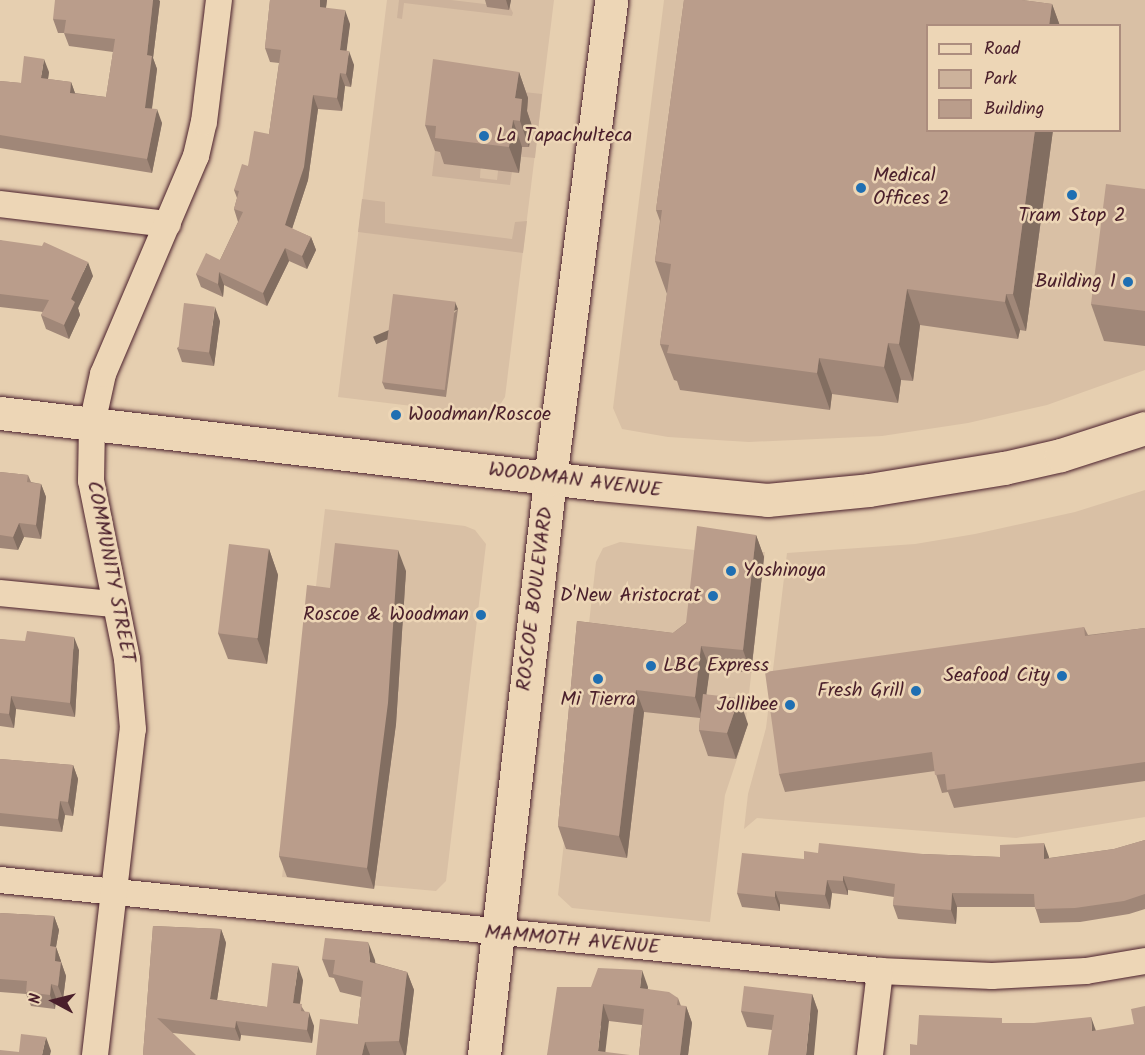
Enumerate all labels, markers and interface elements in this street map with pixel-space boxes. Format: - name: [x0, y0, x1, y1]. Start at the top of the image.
- legend: [926, 24, 1121, 132]
- text: Road: [984, 35, 1020, 64]
- text: Park: [984, 65, 1017, 94]
- text: Building: [984, 95, 1044, 124]
- place label: La Tapachulteca: [496, 124, 632, 148]
- marker: La Tapachulteca: [477, 129, 491, 143]
- place label: Medical Offices 2: [873, 164, 949, 211]
- marker: Medical Offices 2: [854, 181, 868, 195]
- marker: Tram Stop 2: [1065, 188, 1079, 202]
- place label: Tram Stop 2: [1018, 204, 1126, 228]
- place label: Building 1: [1035, 270, 1116, 294]
- marker: Building 1: [1121, 275, 1135, 289]
- place label: Woodman/Roscoe: [408, 403, 551, 427]
- marker: Woodman/Roscoe: [389, 408, 403, 422]
- street label: WOODMAN AVENUE: [487, 458, 663, 504]
- street label: COMMUNITY STREET: [81, 479, 139, 665]
- street label: ROSCOE BOULEVARD: [513, 505, 559, 693]
- place label: Yoshinoya: [743, 559, 826, 583]
- marker: Yoshinoya: [724, 564, 738, 578]
- place label: D'New Aristocrat: [560, 584, 701, 608]
- marker: D'New Aristocrat: [706, 589, 720, 603]
- place label: Roscoe & Woodman: [303, 603, 469, 627]
- marker: Roscoe & Woodman: [474, 608, 488, 622]
- place label: LBC Express: [663, 654, 769, 678]
- marker: LBC Express: [644, 659, 658, 673]
- place label: Seafood City: [944, 664, 1050, 688]
- marker: Seafood City: [1055, 669, 1069, 683]
- marker: Mi Tierra: [591, 672, 605, 686]
- place label: Fresh Grill: [817, 679, 904, 703]
- marker: Fresh Grill: [909, 684, 923, 698]
- place label: Mi Tierra: [560, 688, 636, 712]
- place label: Jollibee: [717, 693, 778, 717]
- marker: Jollibee: [783, 698, 797, 712]
- street label: MAMMOTH AVENUE: [483, 921, 661, 961]
- north arrow: [24, 971, 84, 1031]
- text: N: [23, 992, 49, 1005]

